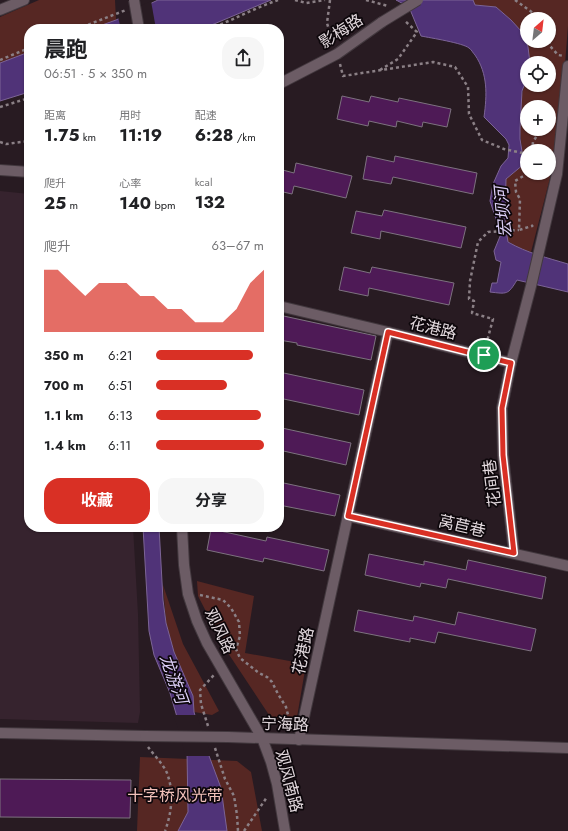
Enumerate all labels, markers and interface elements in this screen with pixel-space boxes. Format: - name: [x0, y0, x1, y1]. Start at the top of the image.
- street label: 影梅路: [315, 8, 367, 54]
- north arrow: [520, 12, 556, 48]
- map controls: [520, 12, 556, 180]
- text: 晨跑: [44, 33, 88, 65]
- button: share: [222, 37, 264, 79]
- button: locate: [520, 56, 556, 92]
- text: 06:51 · 5 × 350 m: [44, 64, 147, 83]
- button: +: [520, 100, 556, 136]
- text: 距离: [44, 107, 66, 123]
- text: 用时: [119, 107, 141, 123]
- text: 配速: [195, 107, 217, 123]
- text: 1.75: [44, 123, 79, 147]
- text: 11:19: [119, 123, 162, 147]
- text: 6:28: [195, 123, 233, 147]
- text: km: [79, 129, 96, 145]
- text: /km: [233, 129, 256, 145]
- button: −: [520, 144, 556, 180]
- text: kcal: [195, 174, 212, 190]
- text: 爬升: [44, 175, 66, 191]
- text: 心率: [119, 175, 141, 191]
- water label: 宏坝河: [489, 183, 517, 238]
- text: 132: [195, 190, 225, 214]
- text: 25: [44, 191, 66, 215]
- text: 140: [119, 191, 151, 215]
- text: m: [66, 197, 78, 213]
- text: bpm: [151, 197, 176, 213]
- text: 63–67 m: [211, 236, 264, 255]
- text: 爬升: [44, 237, 70, 256]
- street label: 花港路: [407, 311, 459, 345]
- pin: [467, 338, 501, 372]
- icon: arrive: [473, 344, 495, 366]
- text: 350 m: [44, 346, 84, 365]
- text: 6:21: [108, 346, 133, 365]
- text: 700 m: [44, 376, 84, 395]
- text: 6:51: [108, 376, 133, 395]
- text: 1.1 km: [44, 406, 83, 425]
- text: 6:13: [108, 406, 132, 425]
- text: 1.4 km: [44, 436, 86, 455]
- text: 6:11: [108, 436, 131, 455]
- street label: 花间巷: [478, 458, 506, 508]
- button: 收藏: [44, 478, 150, 524]
- button: 分享: [158, 478, 264, 524]
- street label: 莴苣巷: [436, 509, 488, 543]
- street label: 观风路: [199, 604, 241, 658]
- street label: 花港路: [287, 625, 319, 677]
- water label: 龙游河: [154, 651, 195, 710]
- street label: 宁海路: [261, 712, 309, 736]
- street label: 观风南路: [270, 747, 308, 815]
- park label: 十字桥风光带: [127, 784, 223, 807]

